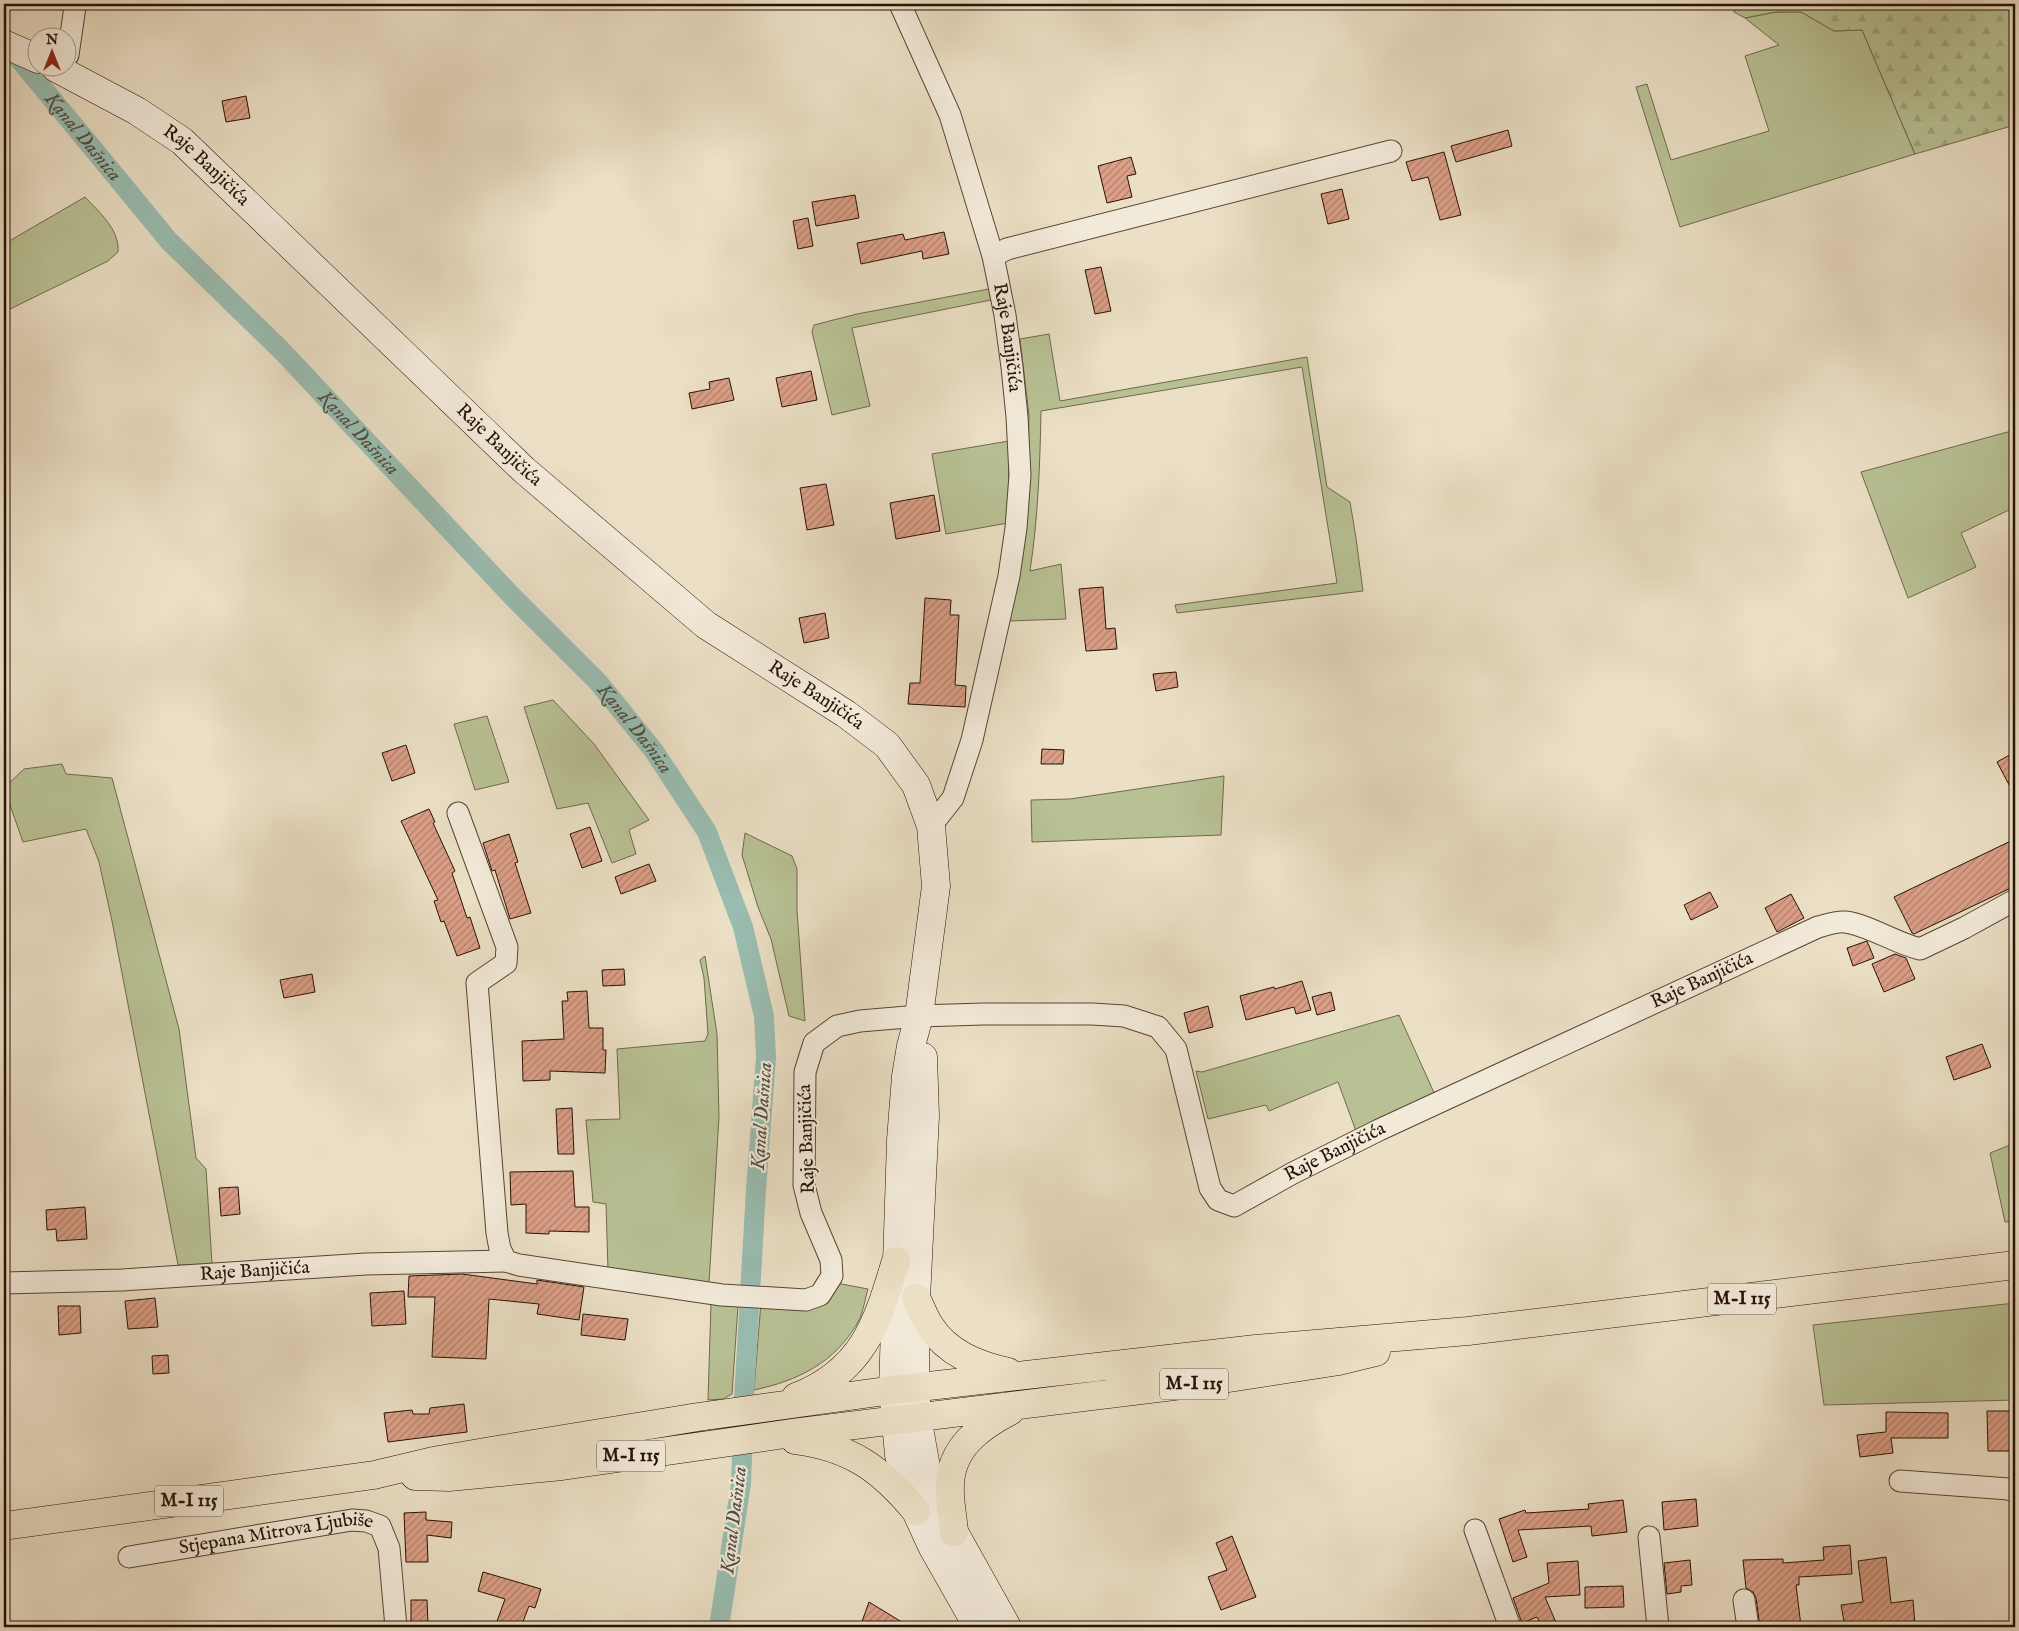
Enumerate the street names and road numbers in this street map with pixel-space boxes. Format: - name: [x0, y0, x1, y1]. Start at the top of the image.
- street label: Raje Banjičića: [158, 120, 255, 212]
- street label: Raje Banjičića: [987, 281, 1027, 394]
- street label: Raje Banjičića: [451, 399, 547, 492]
- street label: Raje Banjičića: [763, 655, 870, 736]
- street label: Raje Banjičića: [1647, 946, 1758, 1015]
- street label: Raje Banjičića: [793, 1083, 821, 1194]
- street label: Raje Banjičića: [1280, 1116, 1390, 1187]
- street label: Raje Banjičića: [199, 1256, 311, 1287]
- road number: M-I 115: [1708, 1284, 1776, 1315]
- road number: M-I 115: [1160, 1368, 1228, 1400]
- road number: M-I 115: [597, 1440, 665, 1472]
- road number: M-I 115: [155, 1485, 223, 1516]
- street label: Stjepana Mitrova Ljubiše: [177, 1508, 377, 1561]

